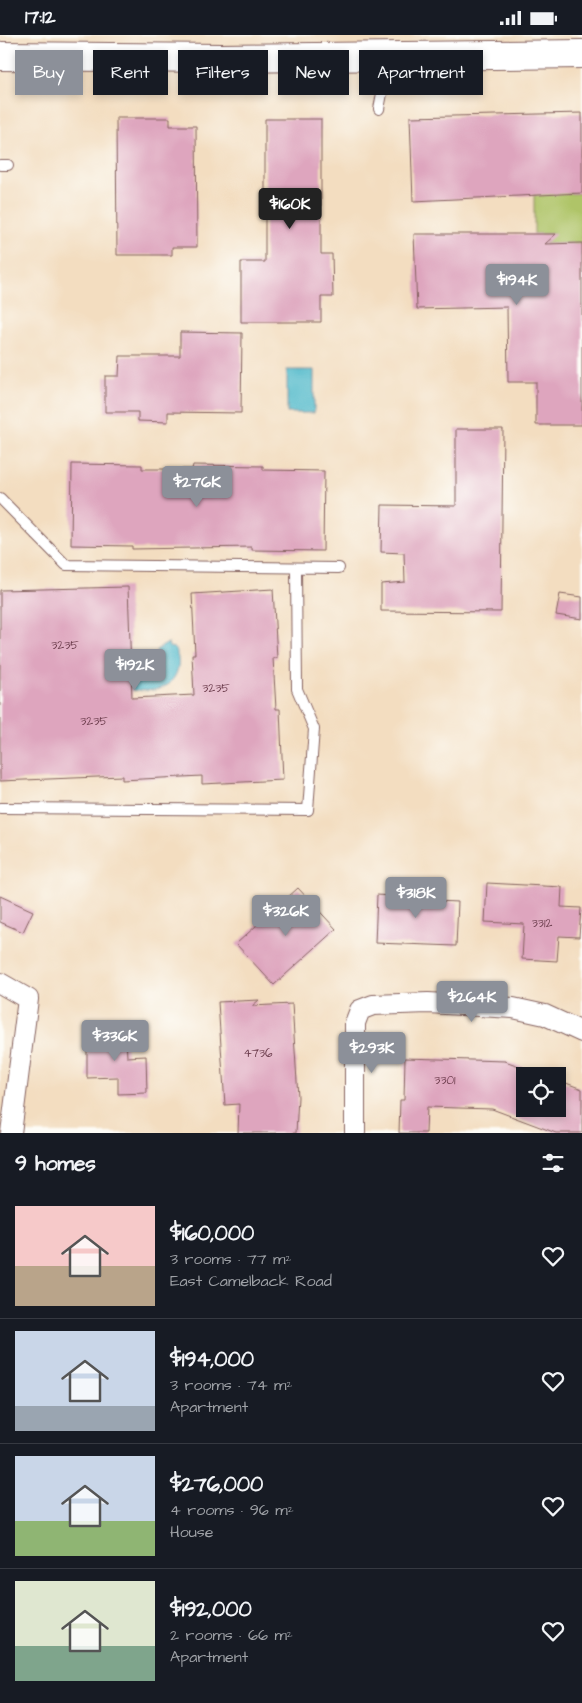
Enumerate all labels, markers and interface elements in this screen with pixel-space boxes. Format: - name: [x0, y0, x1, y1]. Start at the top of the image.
- text: 17:12: [25, 4, 56, 31]
- chip: Buy: [15, 50, 83, 95]
- chip: Rent: [93, 50, 168, 95]
- chip: Filters: [178, 50, 268, 95]
- chip: New: [278, 50, 349, 95]
- chip: Apartment: [359, 50, 483, 95]
- pin: $160K: [255, 187, 325, 230]
- text: $160K: [270, 193, 310, 215]
- pin: $194K: [482, 263, 552, 306]
- text: $194K: [497, 269, 537, 291]
- pin: $276K: [162, 465, 232, 508]
- text: $276K: [173, 471, 221, 493]
- house number: 3235: [51, 637, 79, 654]
- pin: $192K: [100, 649, 170, 691]
- text: $192K: [116, 654, 154, 676]
- house number: 3235: [202, 680, 230, 697]
- house number: 3235: [80, 713, 108, 730]
- pin: $318K: [381, 877, 451, 919]
- text: $318K: [396, 882, 436, 904]
- pin: $326K: [251, 895, 321, 937]
- text: $326K: [263, 900, 309, 922]
- house number: 3312: [532, 915, 552, 932]
- pin: $264K: [437, 981, 507, 1023]
- text: $264K: [448, 986, 496, 1008]
- pin: $336K: [80, 1019, 150, 1062]
- text: $336K: [93, 1025, 137, 1047]
- pin: $293K: [337, 1031, 407, 1074]
- text: $293K: [350, 1037, 395, 1059]
- house number: 4736: [243, 1045, 273, 1062]
- map controls: [516, 1067, 566, 1117]
- button: locate: [516, 1067, 566, 1117]
- house number: 3301: [434, 1072, 456, 1089]
- text: 9 homes: [15, 1149, 96, 1178]
- icon: filters: [539, 1149, 567, 1177]
- text: $160,000: [170, 1219, 254, 1248]
- icon: home: [55, 1226, 115, 1286]
- icon: heart: [539, 1242, 567, 1270]
- text: 3 rooms · 77 m²: [170, 1248, 291, 1270]
- text: East Camelback Road: [170, 1270, 332, 1292]
- text: $194,000: [170, 1345, 254, 1374]
- icon: home: [55, 1351, 115, 1411]
- icon: heart: [539, 1367, 567, 1395]
- text: 3 rooms · 74 m²: [170, 1374, 293, 1396]
- text: Apartment: [170, 1396, 248, 1418]
- text: $276,000: [170, 1470, 263, 1499]
- icon: home: [55, 1476, 115, 1536]
- icon: heart: [539, 1492, 567, 1520]
- text: 4 rooms · 96 m²: [170, 1499, 294, 1521]
- text: House: [170, 1521, 214, 1543]
- text: $192,000: [170, 1595, 252, 1624]
- icon: home: [55, 1601, 115, 1661]
- icon: heart: [539, 1617, 567, 1645]
- text: 2 rooms · 66 m²: [170, 1624, 293, 1646]
- text: Apartment: [170, 1646, 248, 1668]

